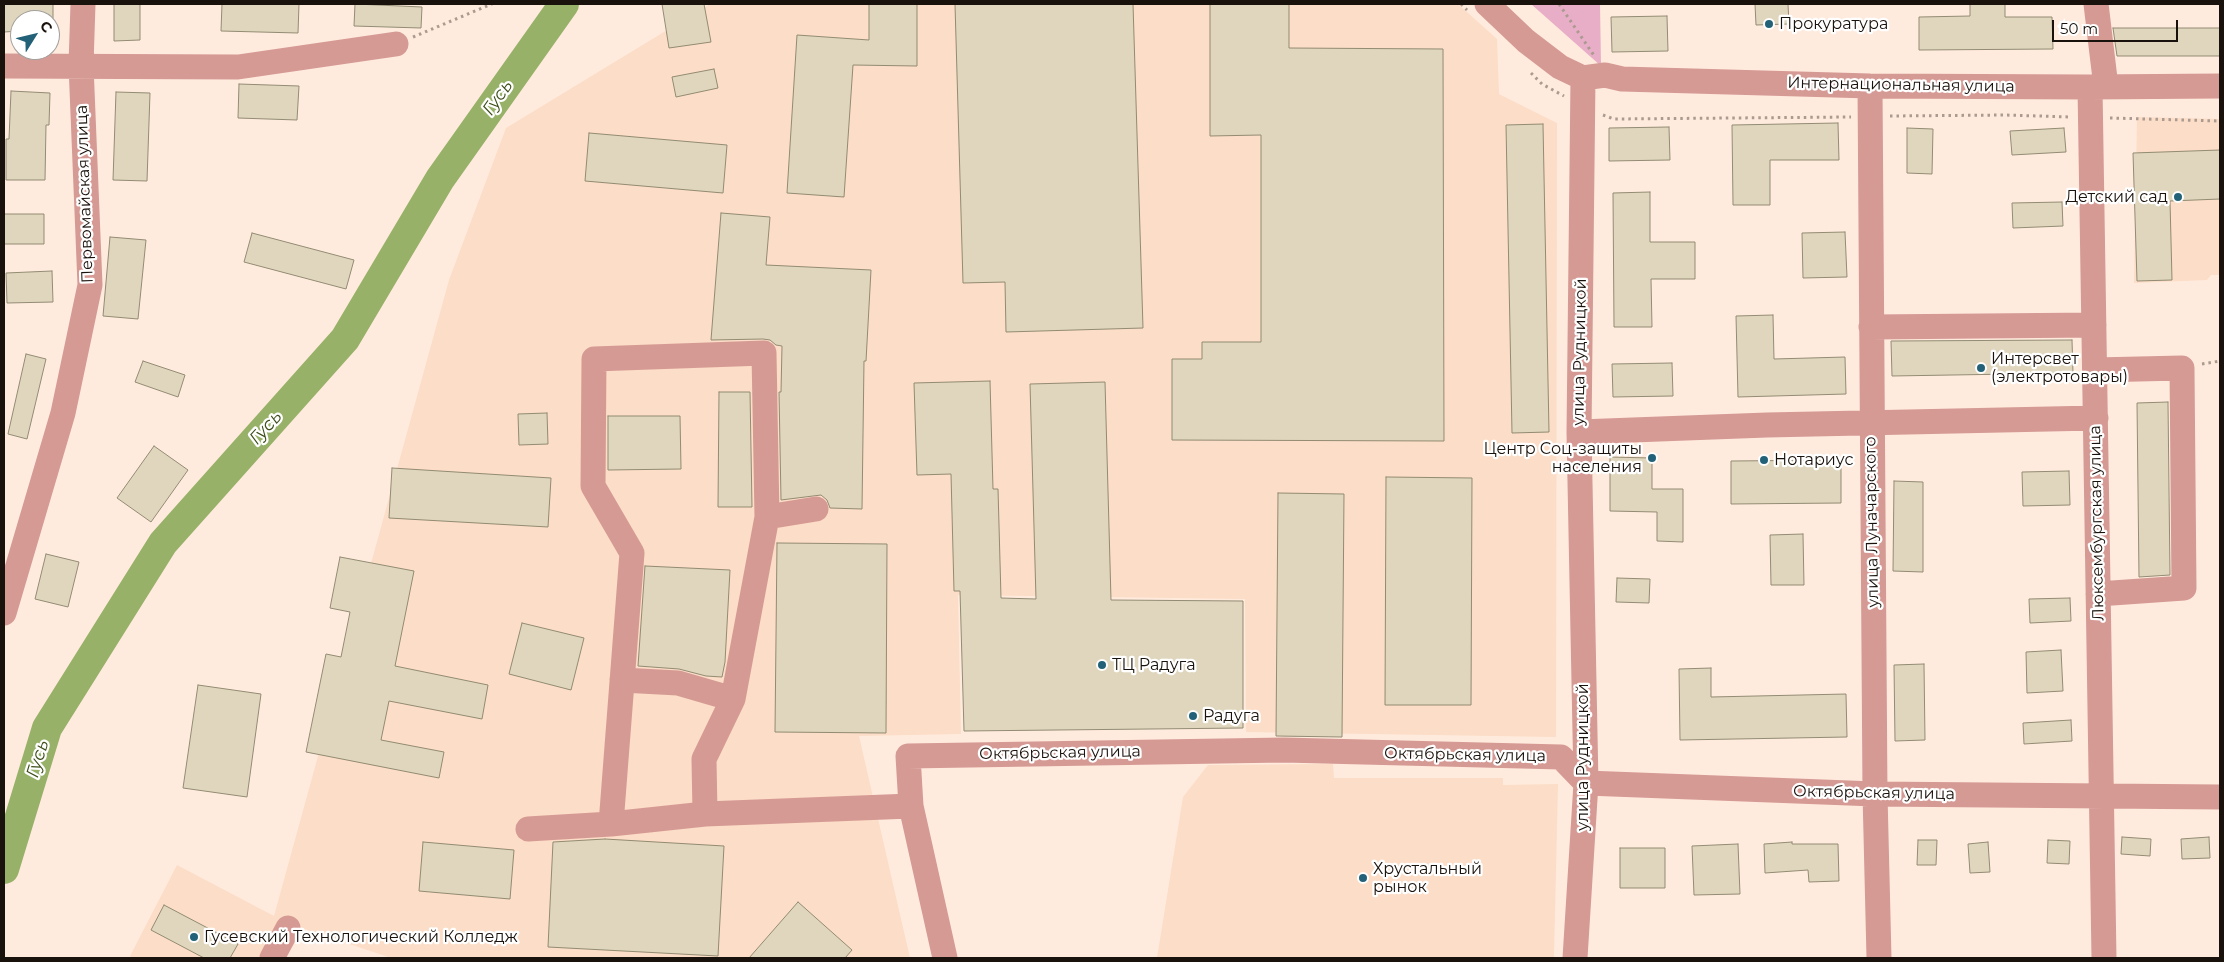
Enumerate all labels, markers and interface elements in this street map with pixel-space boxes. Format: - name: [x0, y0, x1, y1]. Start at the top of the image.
- north arrow: [10, 10, 60, 60]
- scale bar: [2054, 10, 2180, 42]
- place label: Прокуратура: [1779, 14, 1888, 34]
- text: С: [36, 17, 57, 36]
- marker: Прокуратура: [1763, 18, 1775, 30]
- text: 50 m: [2060, 19, 2098, 38]
- street label: Интернациональная улица: [1787, 73, 2015, 97]
- water label: Гусь: [478, 76, 518, 120]
- street label: Первомайская улица: [72, 105, 98, 283]
- place label: Детский сад: [2066, 187, 2168, 207]
- marker: Детский сад: [2172, 191, 2184, 203]
- street label: улица Рудницкой: [1569, 278, 1591, 426]
- place label: Интерсвет (электротовары): [1991, 349, 2128, 387]
- marker: Интерсвет (электротовары): [1975, 362, 1987, 374]
- water label: Гусь: [245, 406, 287, 450]
- street label: Люксембургская улица: [2086, 425, 2108, 621]
- street label: улица Луначарского: [1861, 436, 1883, 608]
- place label: Центр Соц-защиты населения: [1483, 439, 1642, 477]
- place label: Нотариус: [1774, 450, 1854, 470]
- marker: Центр Соц-защиты населения: [1646, 452, 1658, 464]
- marker: Нотариус: [1758, 454, 1770, 466]
- place label: ТЦ Радуга: [1112, 655, 1196, 675]
- marker: ТЦ Радуга: [1096, 659, 1108, 671]
- street label: улица Рудницкой: [1573, 683, 1593, 831]
- place label: Радуга: [1203, 706, 1260, 726]
- marker: Радуга: [1187, 710, 1199, 722]
- water label: Гусь: [22, 737, 54, 781]
- street label: Октябрьская улица: [979, 742, 1141, 764]
- street label: Октябрьская улица: [1384, 744, 1546, 766]
- street label: Октябрьская улица: [1793, 782, 1955, 804]
- place label: Хрустальный рынок: [1373, 859, 1482, 897]
- marker: Хрустальный рынок: [1357, 872, 1369, 884]
- place label: Гусевский Технологический Колледж: [204, 927, 518, 947]
- marker: Гусевский Технологический Колледж: [188, 931, 200, 943]

